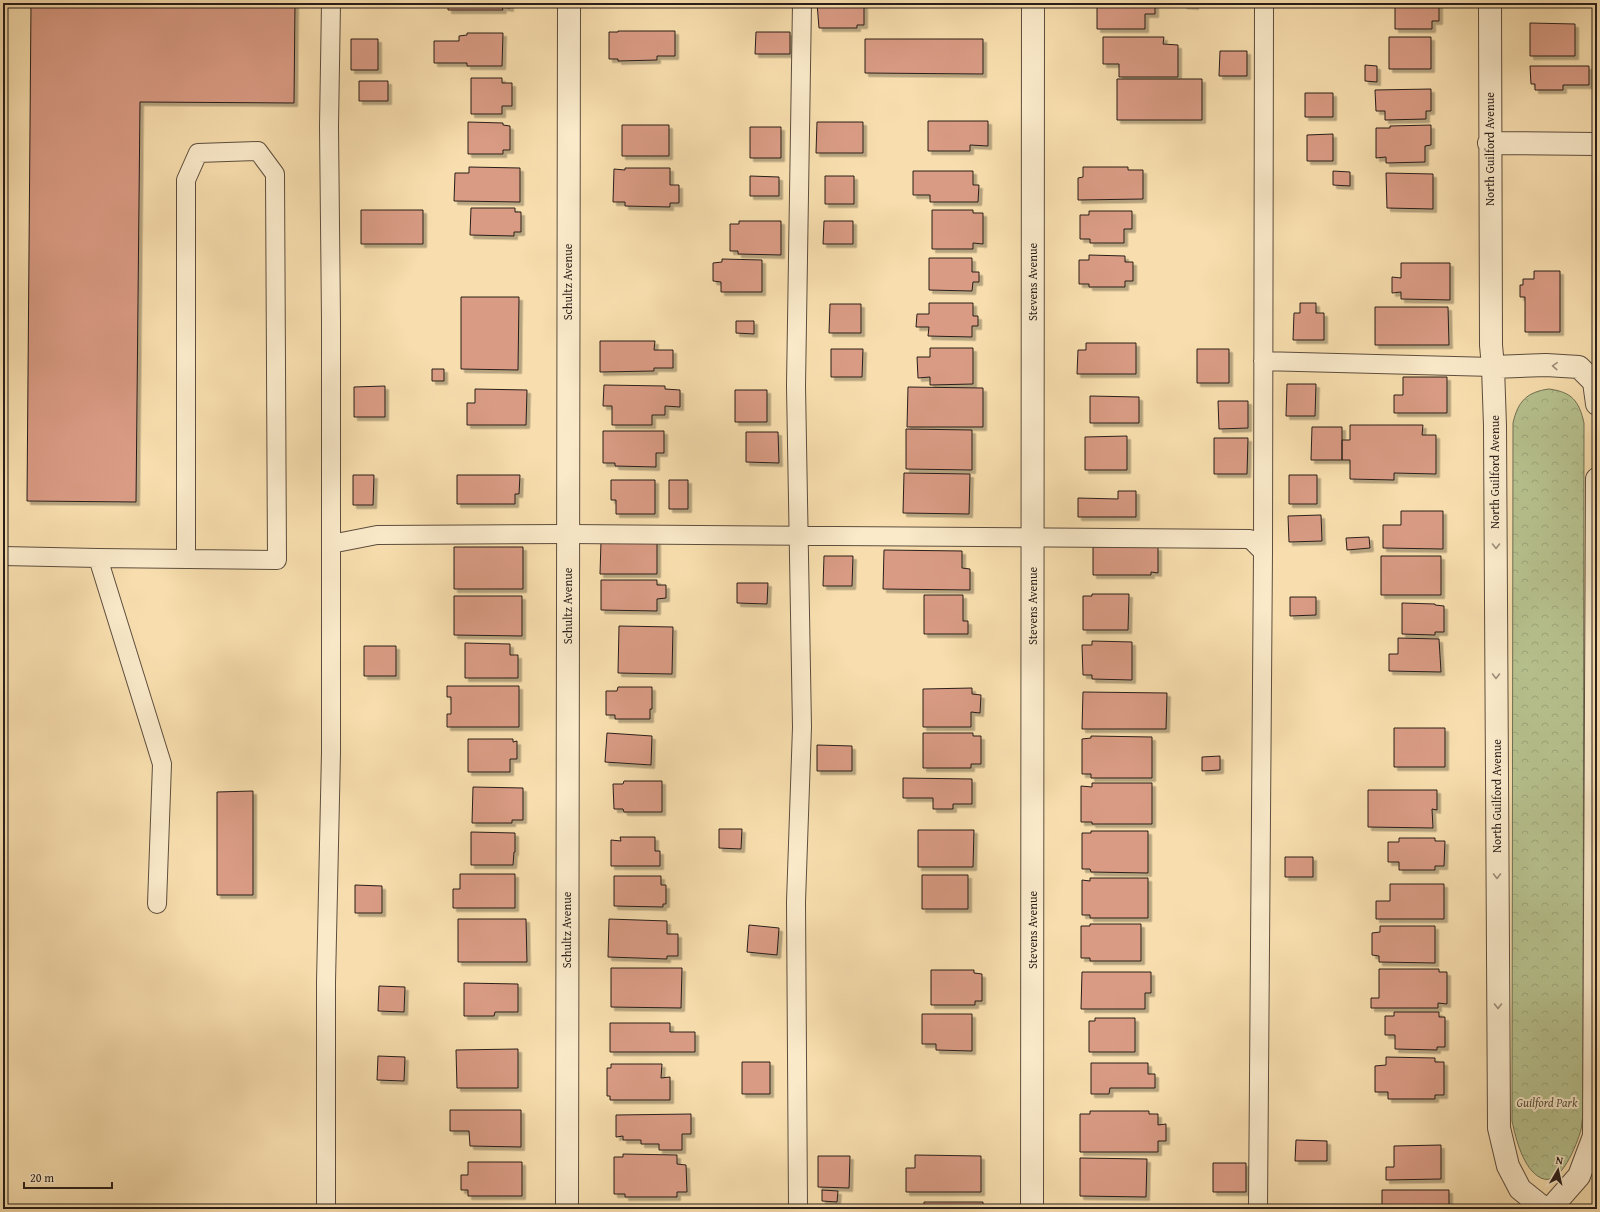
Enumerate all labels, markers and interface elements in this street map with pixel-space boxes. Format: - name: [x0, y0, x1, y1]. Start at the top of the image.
- street label: North Guilford Avenue: [1481, 92, 1498, 206]
- street label: Schultz Avenue: [559, 243, 576, 320]
- street label: Stevens Avenue: [1024, 243, 1041, 321]
- one-way arrow: [1552, 361, 1558, 370]
- street label: North Guilford Avenue: [1486, 415, 1503, 529]
- one-way arrow: [1492, 543, 1500, 549]
- street label: Schultz Avenue: [559, 567, 576, 644]
- street label: Stevens Avenue: [1024, 567, 1041, 645]
- one-way arrow: [1492, 673, 1500, 679]
- street label: North Guilford Avenue: [1488, 739, 1505, 853]
- one-way arrow: [1493, 873, 1501, 879]
- street label: Schultz Avenue: [558, 891, 575, 968]
- street label: Stevens Avenue: [1024, 891, 1041, 969]
- one-way arrow: [1494, 1003, 1502, 1009]
- park label: Guilford Park: [1517, 1094, 1578, 1111]
- north arrow: [1538, 1150, 1578, 1190]
- text: N: [1555, 1152, 1565, 1169]
- scale bar: [24, 1164, 112, 1190]
- text: 20 m: [30, 1169, 54, 1186]

